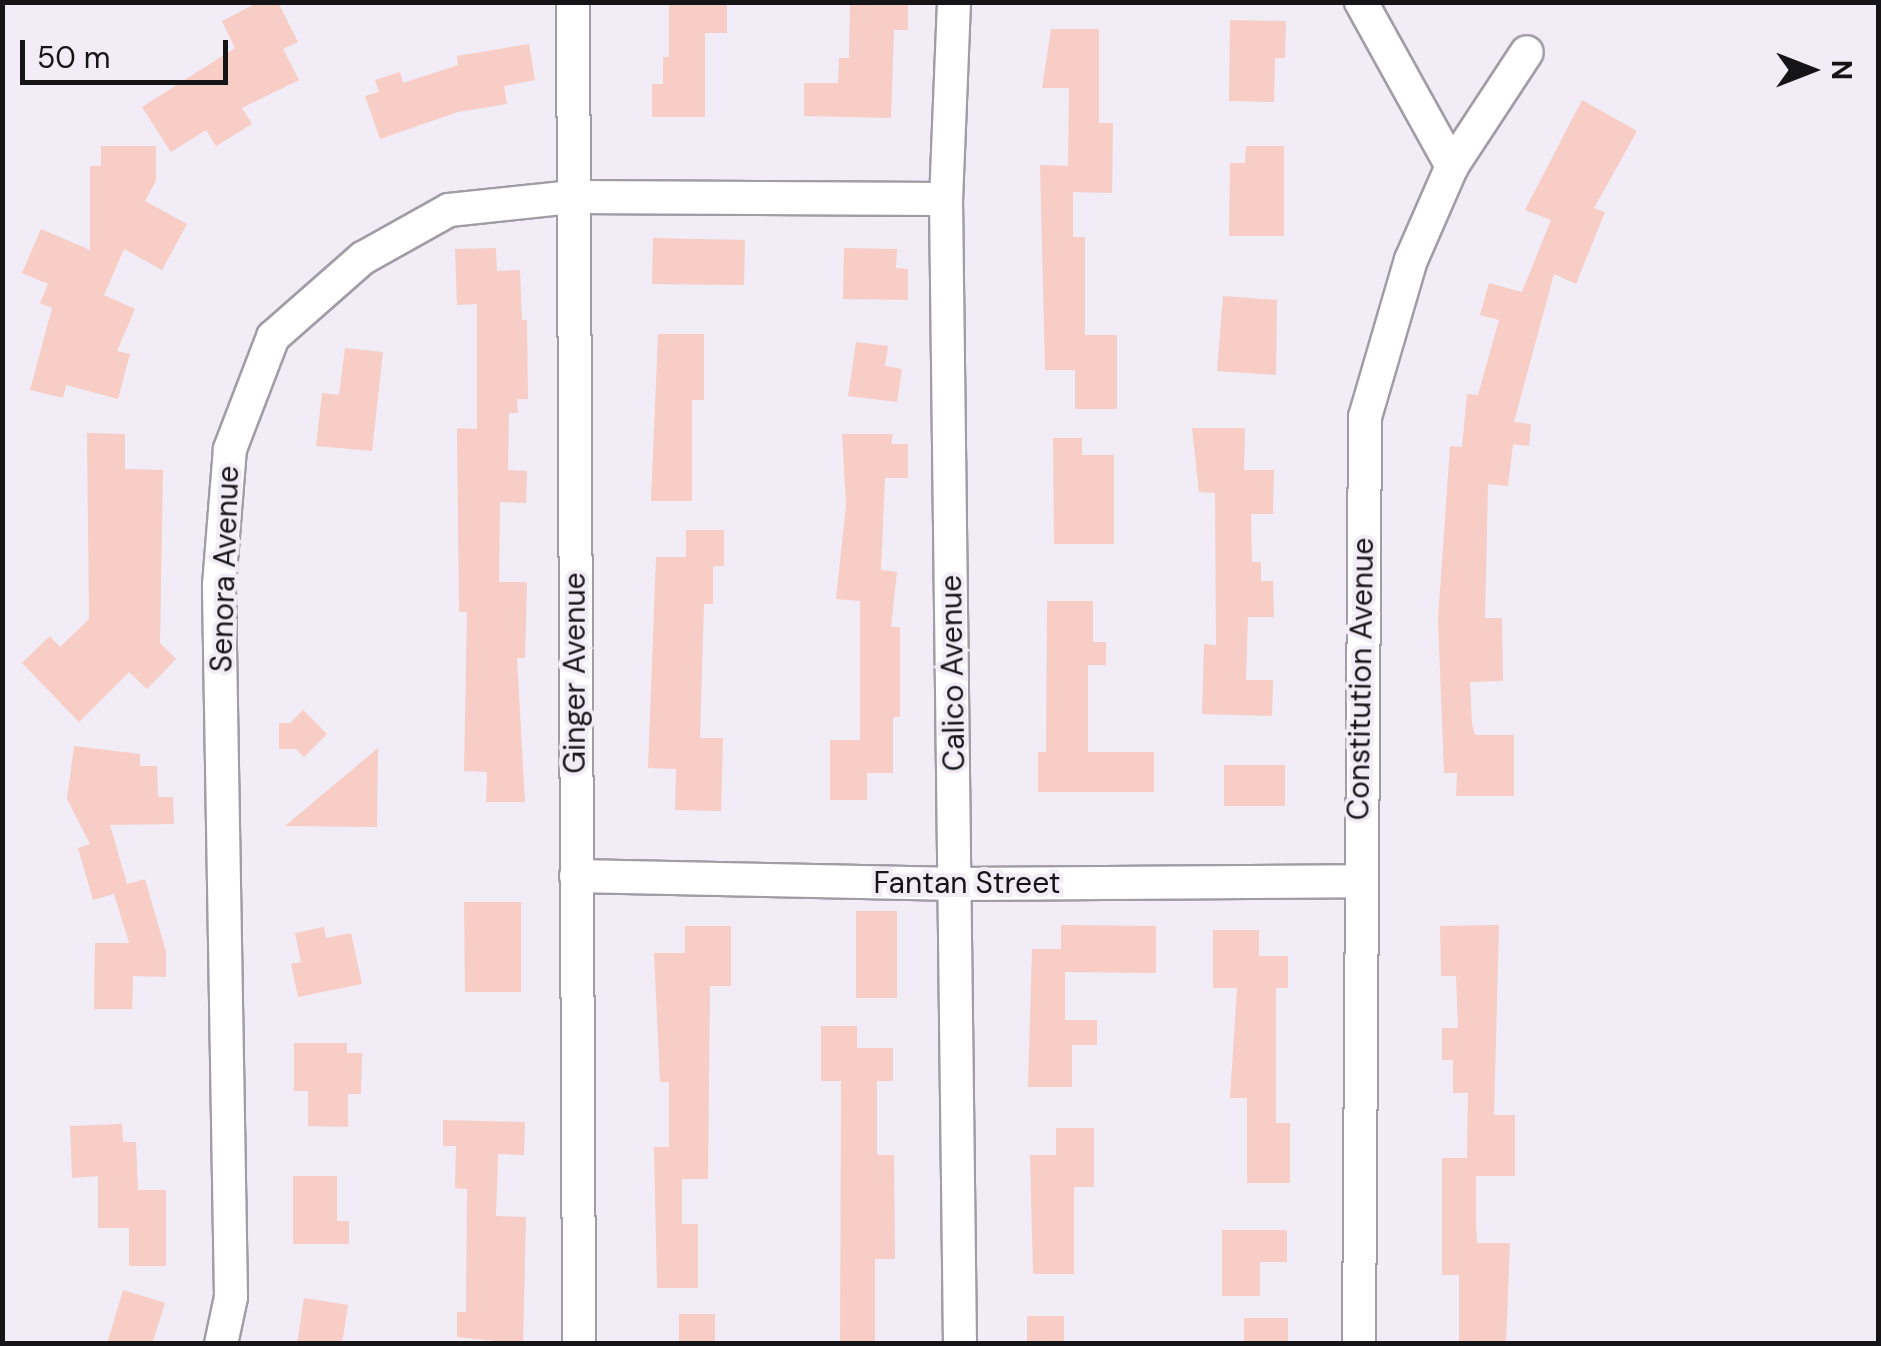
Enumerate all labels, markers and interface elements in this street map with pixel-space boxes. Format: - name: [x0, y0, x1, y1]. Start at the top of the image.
- scale bar: [25, 20, 232, 82]
- north arrow: [1761, 20, 1861, 120]
- text: 50 m: [37, 38, 111, 77]
- text: N: [1823, 60, 1860, 80]
- street label: Senora Avenue: [203, 465, 247, 673]
- street label: Constitution Avenue: [1341, 537, 1381, 821]
- street label: Ginger Avenue: [557, 572, 593, 774]
- street label: Calico Avenue: [933, 574, 973, 772]
- street label: Fantan Street: [874, 865, 1060, 901]

